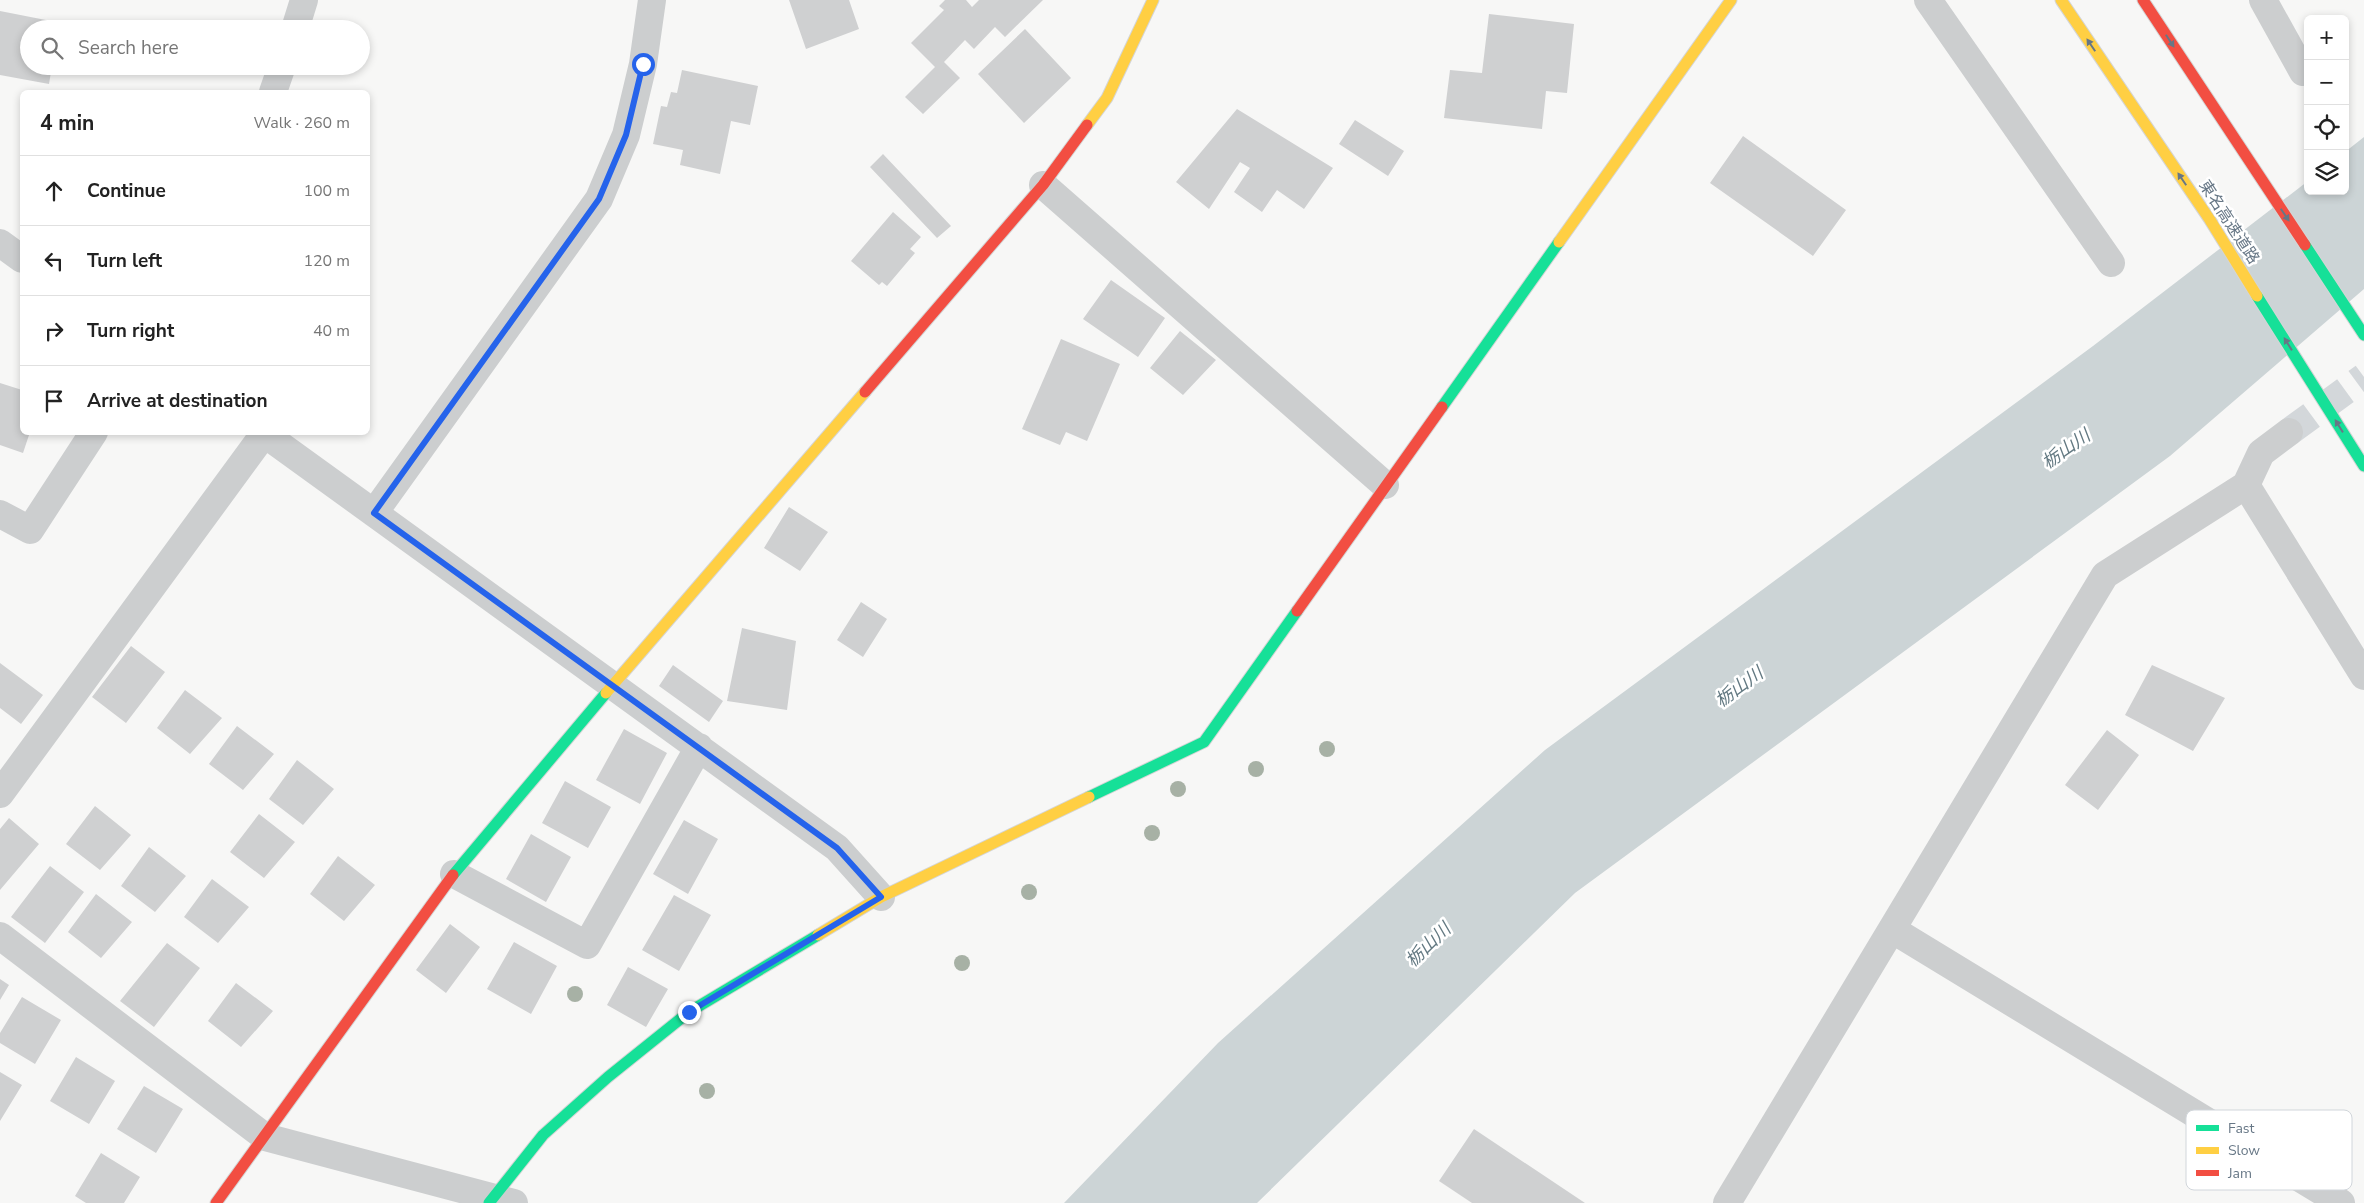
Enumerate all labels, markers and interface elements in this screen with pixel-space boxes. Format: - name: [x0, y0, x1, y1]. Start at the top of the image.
- map controls: [2304, 15, 2349, 195]
- button: +: [2304, 15, 2349, 60]
- search box: [20, 20, 370, 75]
- icon: search: [38, 34, 66, 62]
- one-way arrow: [2165, 34, 2175, 47]
- text: Search here: [78, 35, 179, 61]
- one-way arrow: [2086, 38, 2096, 52]
- route start: [632, 53, 655, 76]
- button: −: [2304, 60, 2349, 105]
- button: locate: [2304, 105, 2349, 150]
- text: 4 min: [40, 109, 94, 137]
- text: Walk · 260 m: [254, 112, 350, 134]
- button: layers: [2304, 150, 2349, 195]
- one-way arrow: [2177, 173, 2187, 186]
- street label: 東名高速道路: [2194, 176, 2264, 268]
- icon: ahead: [40, 177, 68, 205]
- text: Continue: [87, 178, 166, 204]
- text: 100 m: [303, 180, 350, 202]
- one-way arrow: [2280, 208, 2290, 222]
- icon: left: [40, 247, 68, 275]
- text: Turn left: [87, 248, 162, 274]
- text: 120 m: [303, 250, 350, 272]
- icon: right: [40, 317, 68, 345]
- text: Turn right: [87, 318, 174, 344]
- text: 40 m: [313, 320, 350, 342]
- one-way arrow: [2283, 338, 2293, 351]
- icon: arrive: [40, 387, 68, 415]
- text: Arrive at destination: [87, 388, 268, 414]
- one-way arrow: [2334, 419, 2344, 433]
- water label: 栃山川: [2037, 423, 2097, 474]
- water label: 栃山川: [1710, 660, 1770, 713]
- water label: 栃山川: [1400, 916, 1457, 972]
- route end: [678, 1001, 701, 1024]
- legend: [2186, 1110, 2352, 1190]
- text: Fast: [2228, 1119, 2254, 1138]
- text: Slow: [2228, 1141, 2260, 1160]
- text: Jam: [2227, 1164, 2252, 1183]

